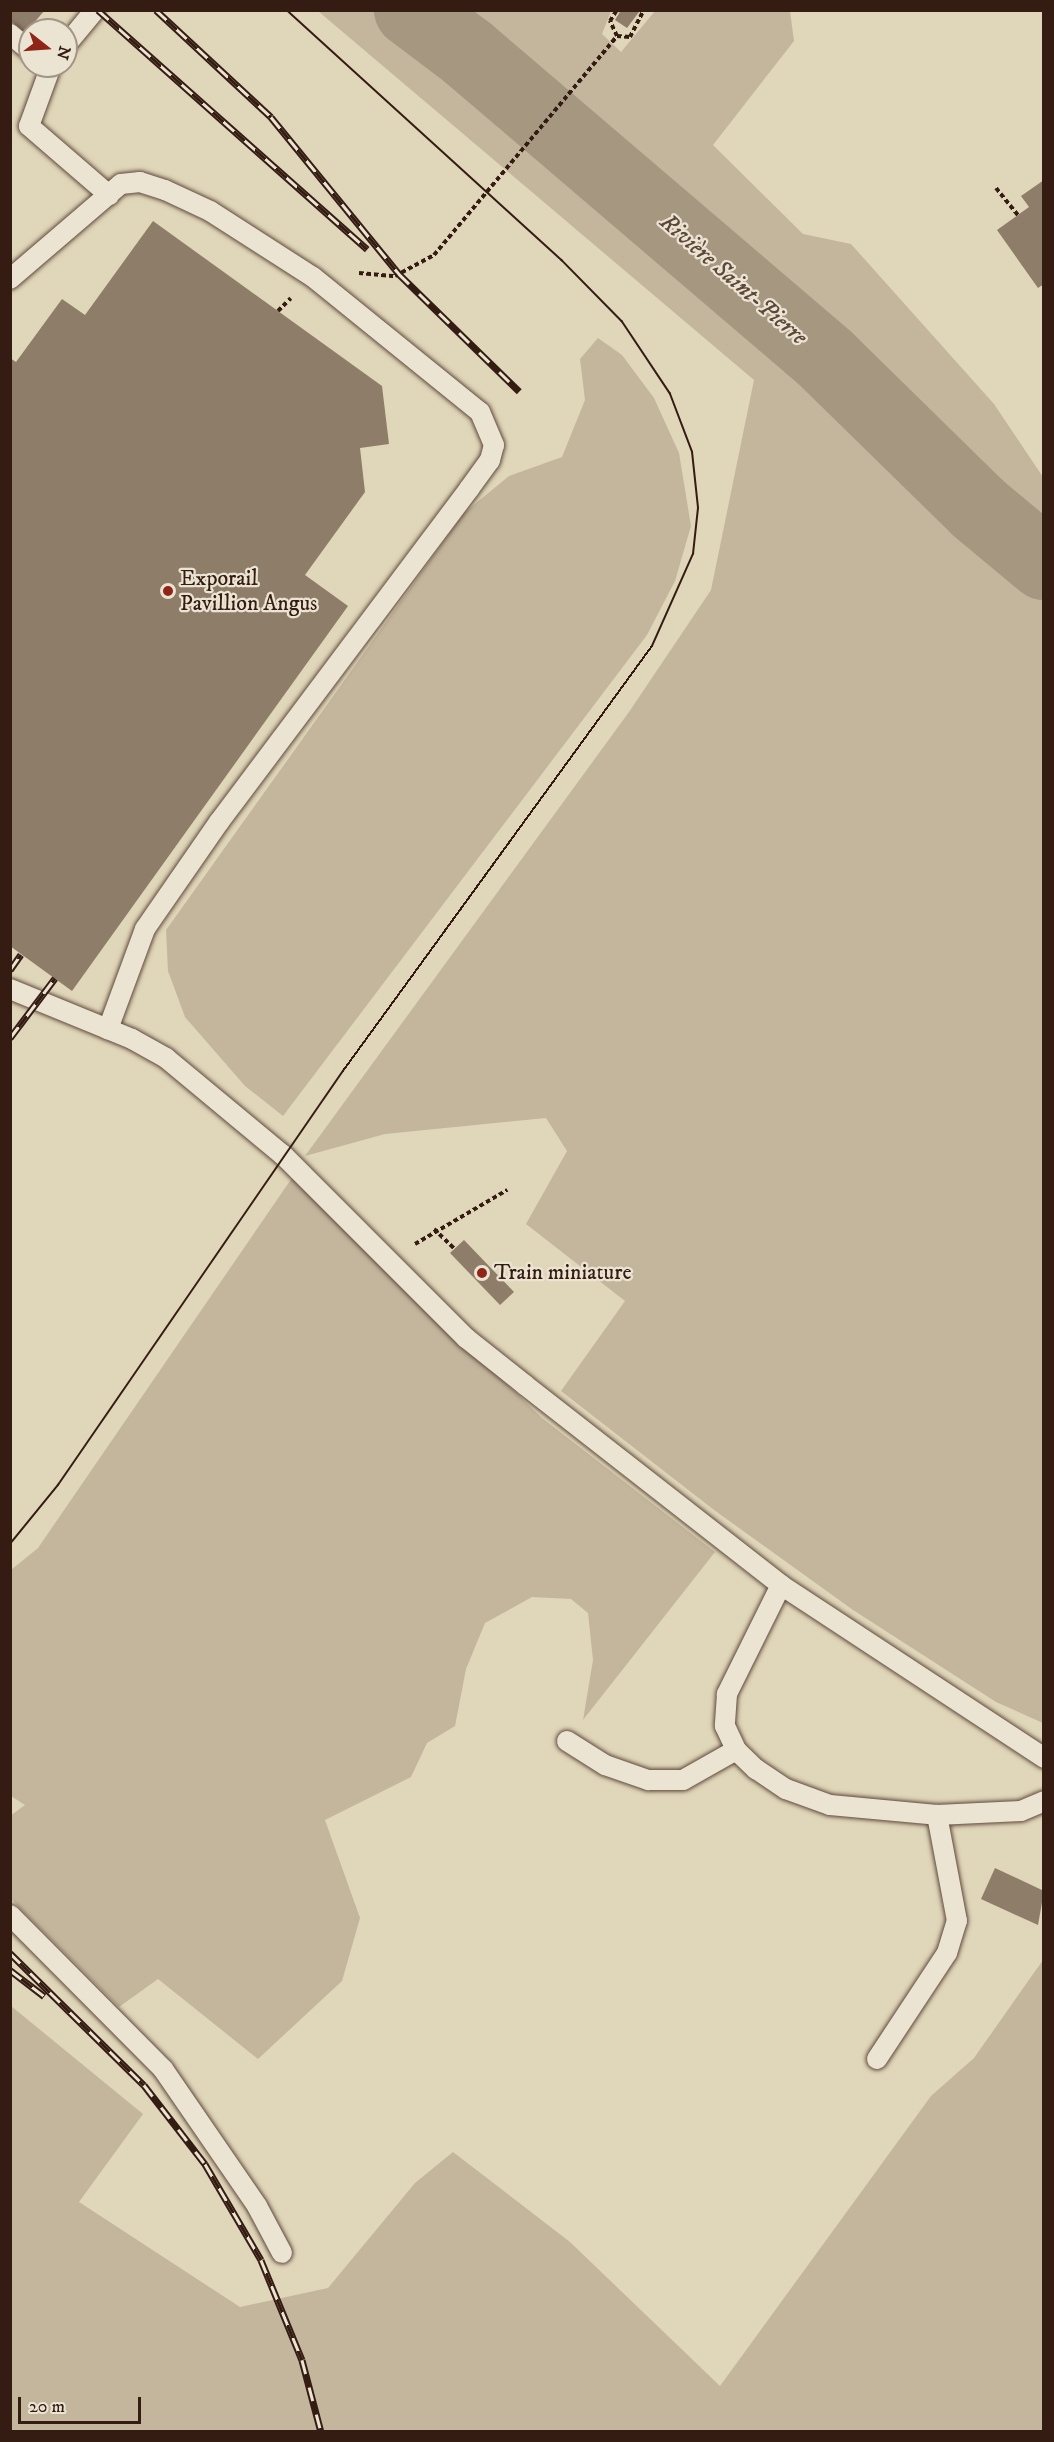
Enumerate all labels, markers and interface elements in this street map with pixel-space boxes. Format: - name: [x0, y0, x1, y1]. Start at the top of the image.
- north arrow: [18, 18, 78, 78]
- text: N: [52, 43, 75, 62]
- water label: Rivière Saint-Pierre: [653, 208, 813, 352]
- place label: Exporail Pavillion Angus: [180, 565, 317, 616]
- marker: Exporail Pavillion Angus: [161, 584, 175, 598]
- place label: Train miniature: [494, 1260, 632, 1286]
- marker: Train miniature: [475, 1266, 489, 1280]
- scale bar: [21, 2385, 144, 2423]
- text: 20 m: [29, 2396, 65, 2418]

